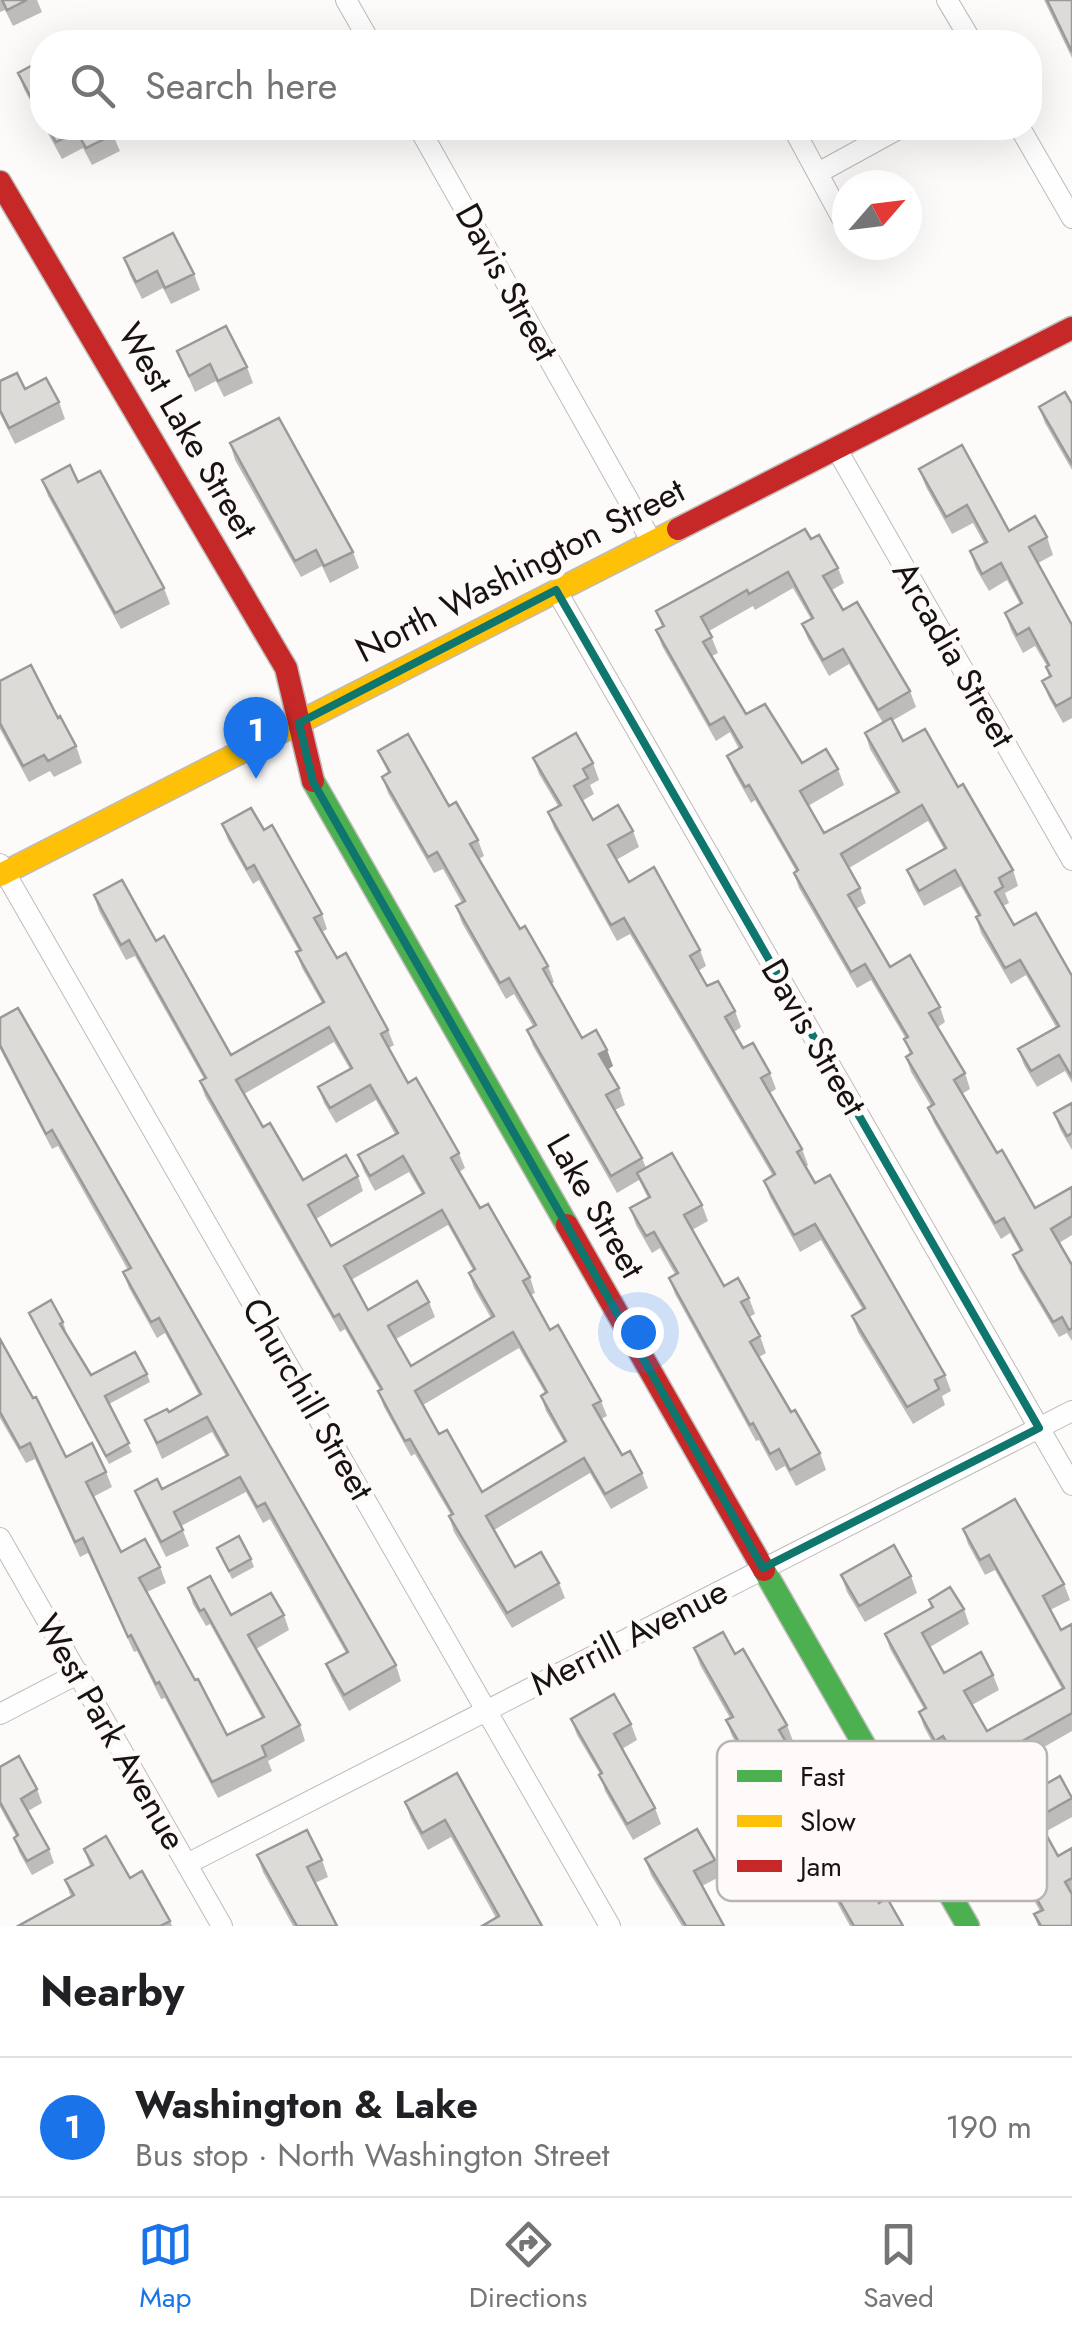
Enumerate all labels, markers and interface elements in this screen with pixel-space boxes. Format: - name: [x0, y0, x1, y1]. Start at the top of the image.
- search box: [30, 30, 1042, 140]
- icon: search: [65, 58, 120, 113]
- text: Search here: [145, 58, 337, 113]
- north arrow: [832, 170, 922, 260]
- street label: Davis Street: [443, 194, 571, 370]
- street label: West Lake Street: [106, 314, 271, 549]
- street label: North Washington Street: [347, 465, 694, 675]
- street label: Arcadia Street: [880, 551, 1028, 757]
- pin: 1: [224, 696, 288, 779]
- street label: Davis Street: [749, 950, 879, 1125]
- street label: Lake Street: [534, 1124, 658, 1288]
- street label: Churchill Street: [230, 1288, 387, 1510]
- your location: [613, 1307, 664, 1358]
- street label: Merrill Avenue: [522, 1566, 736, 1708]
- street label: West Park Avenue: [23, 1605, 199, 1859]
- legend: [717, 1741, 1047, 1901]
- text: Fast: [800, 1756, 845, 1797]
- text: Slow: [800, 1801, 856, 1842]
- text: Jam: [796, 1846, 842, 1887]
- text: Nearby: [40, 1961, 184, 2022]
- text: Washington & Lake: [135, 2077, 478, 2132]
- text: 1: [64, 2104, 81, 2150]
- text: 190 m: [945, 2104, 1032, 2150]
- text: Bus stop · North Washington Street: [135, 2132, 609, 2178]
- tab: Map: [138, 2217, 193, 2318]
- tab: Directions: [469, 2217, 587, 2318]
- tab: Saved: [863, 2217, 934, 2318]

